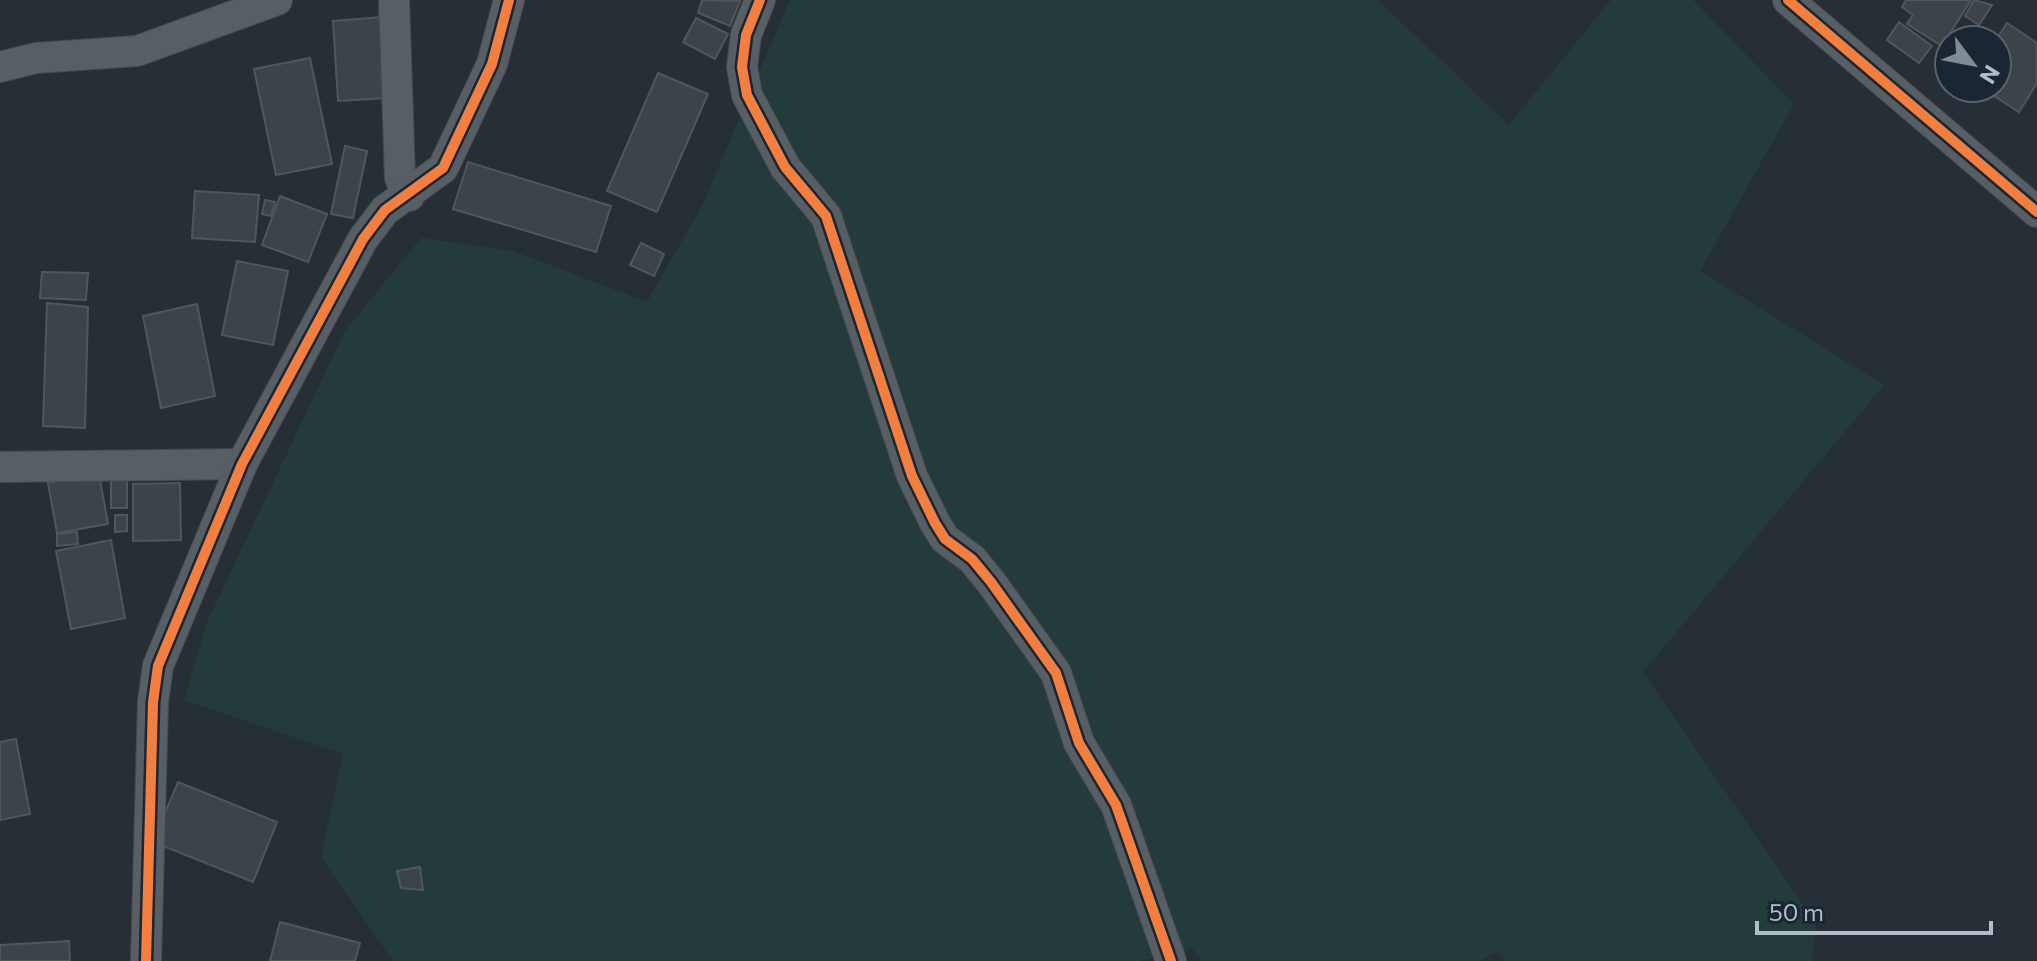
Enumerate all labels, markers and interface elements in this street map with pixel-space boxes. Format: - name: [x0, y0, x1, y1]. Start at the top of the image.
- north arrow: [1933, 24, 2013, 104]
- text: N: [1975, 61, 2006, 89]
- scale bar: [1757, 885, 1991, 935]
- text: 50 m: [1769, 897, 1824, 926]

